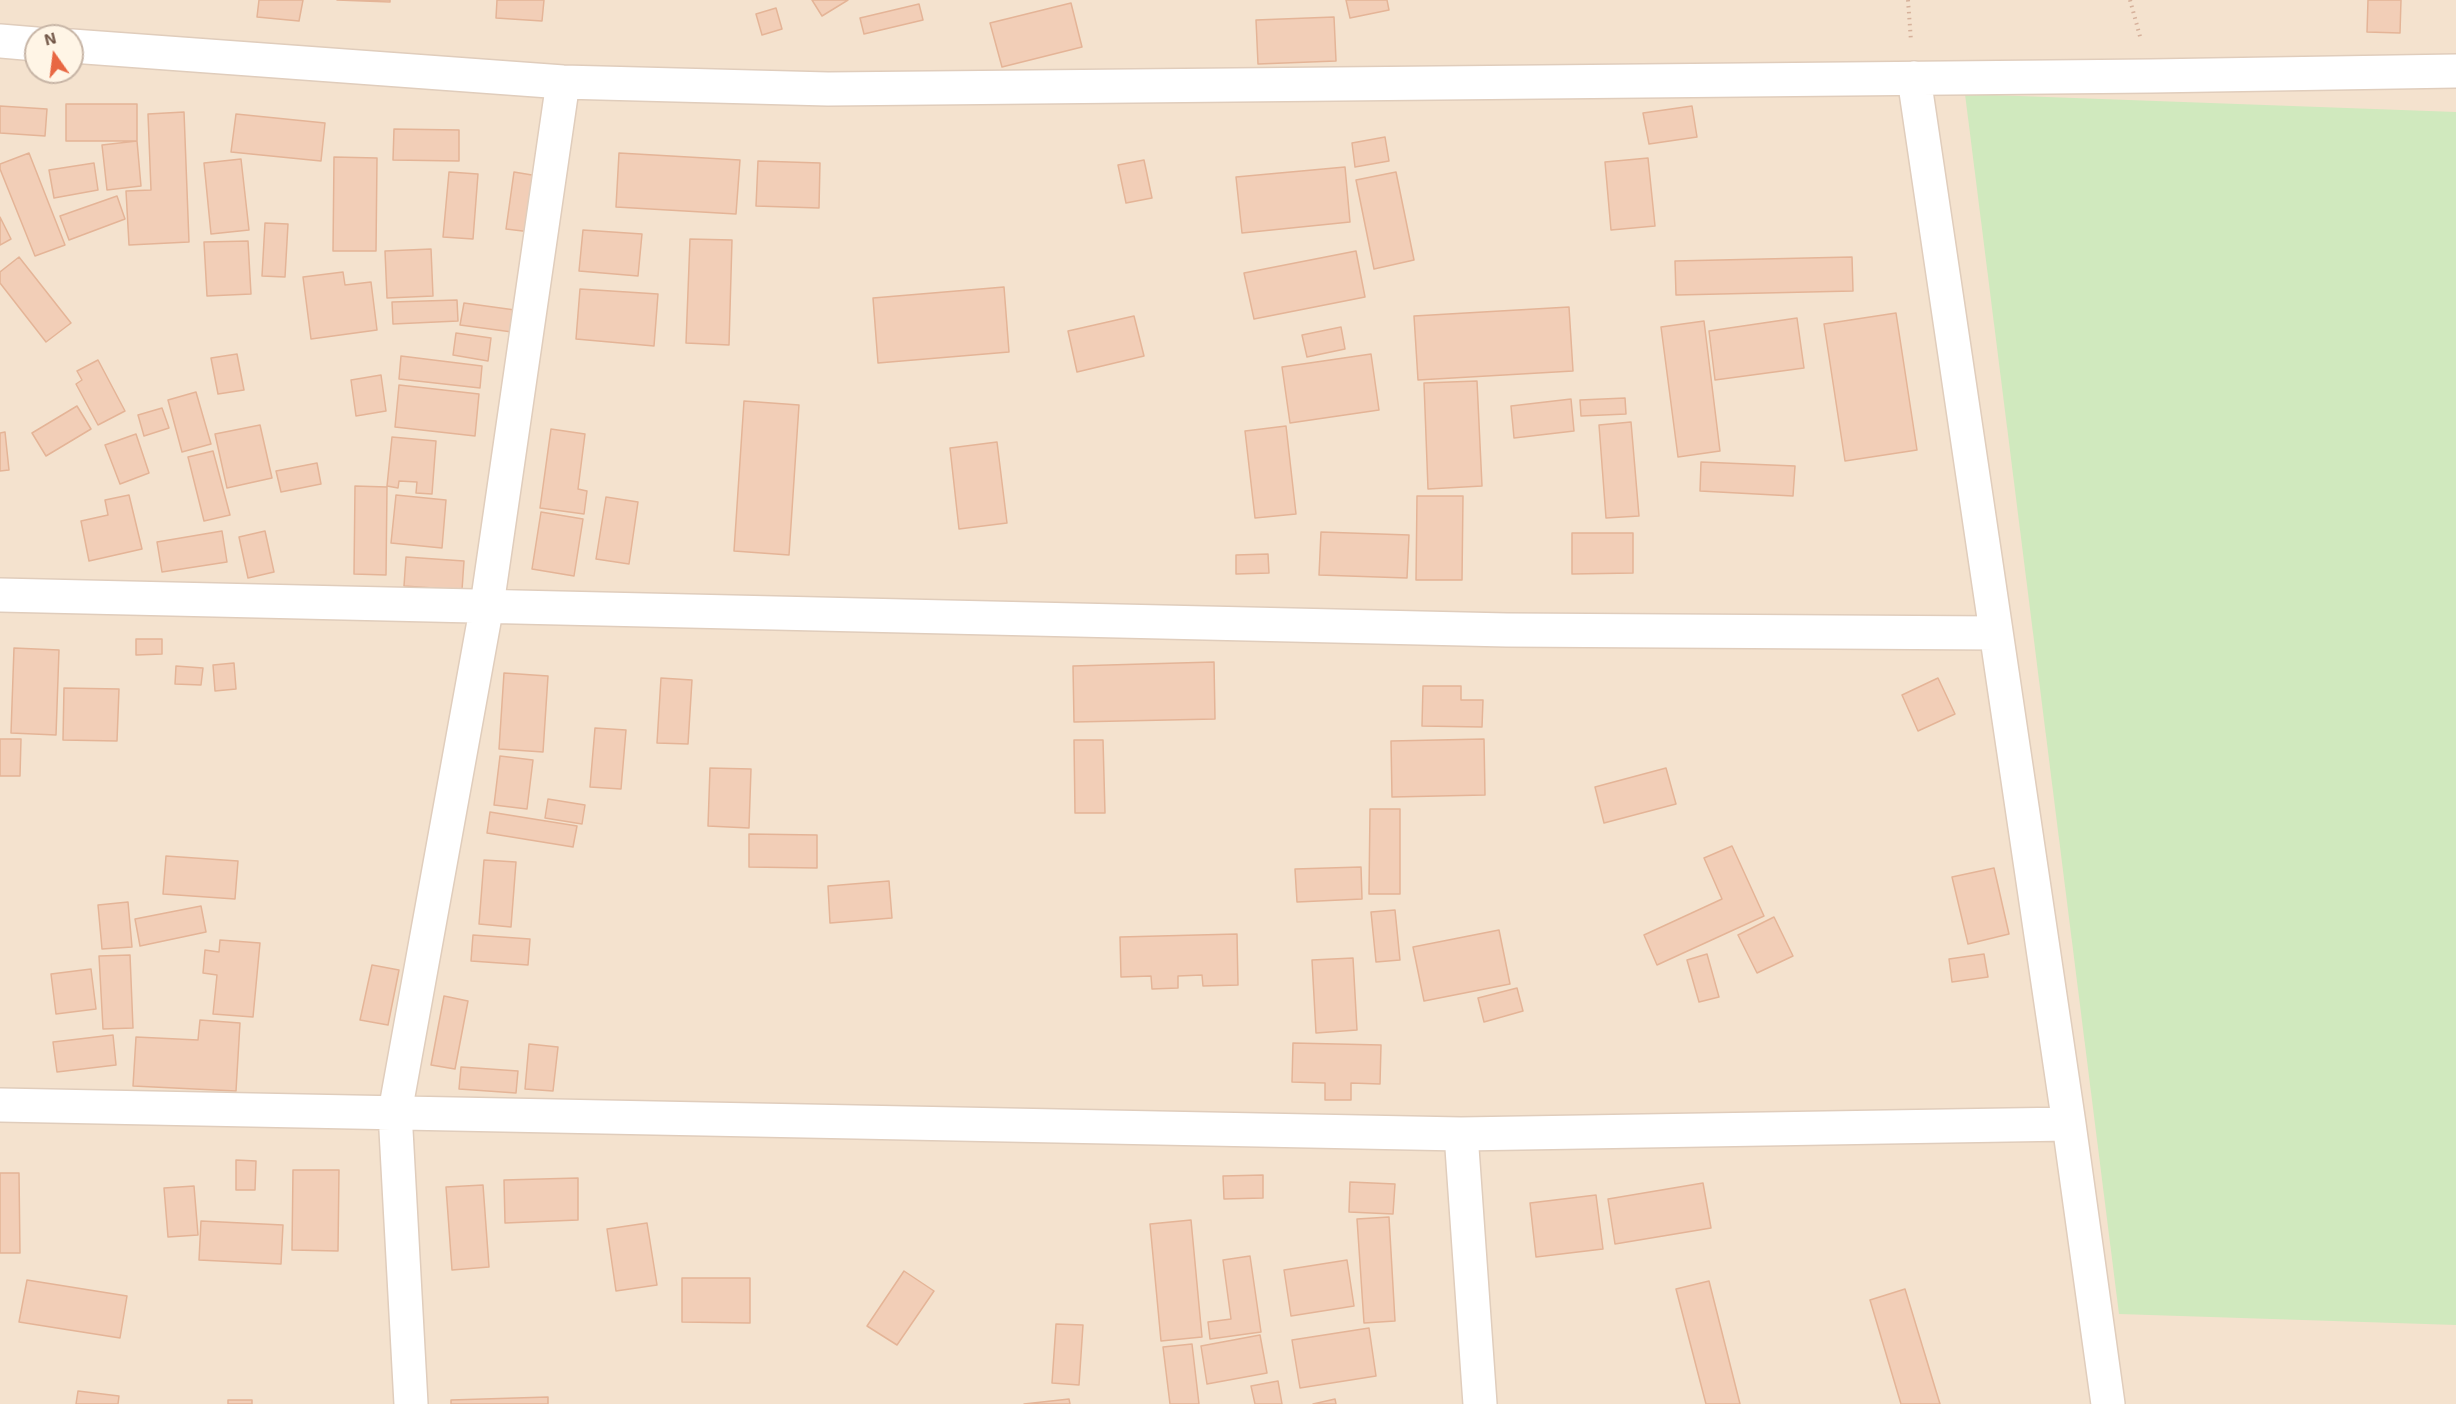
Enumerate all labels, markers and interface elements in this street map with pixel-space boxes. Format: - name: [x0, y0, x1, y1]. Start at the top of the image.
- north arrow: [24, 24, 84, 84]
- text: N: [42, 27, 58, 49]

